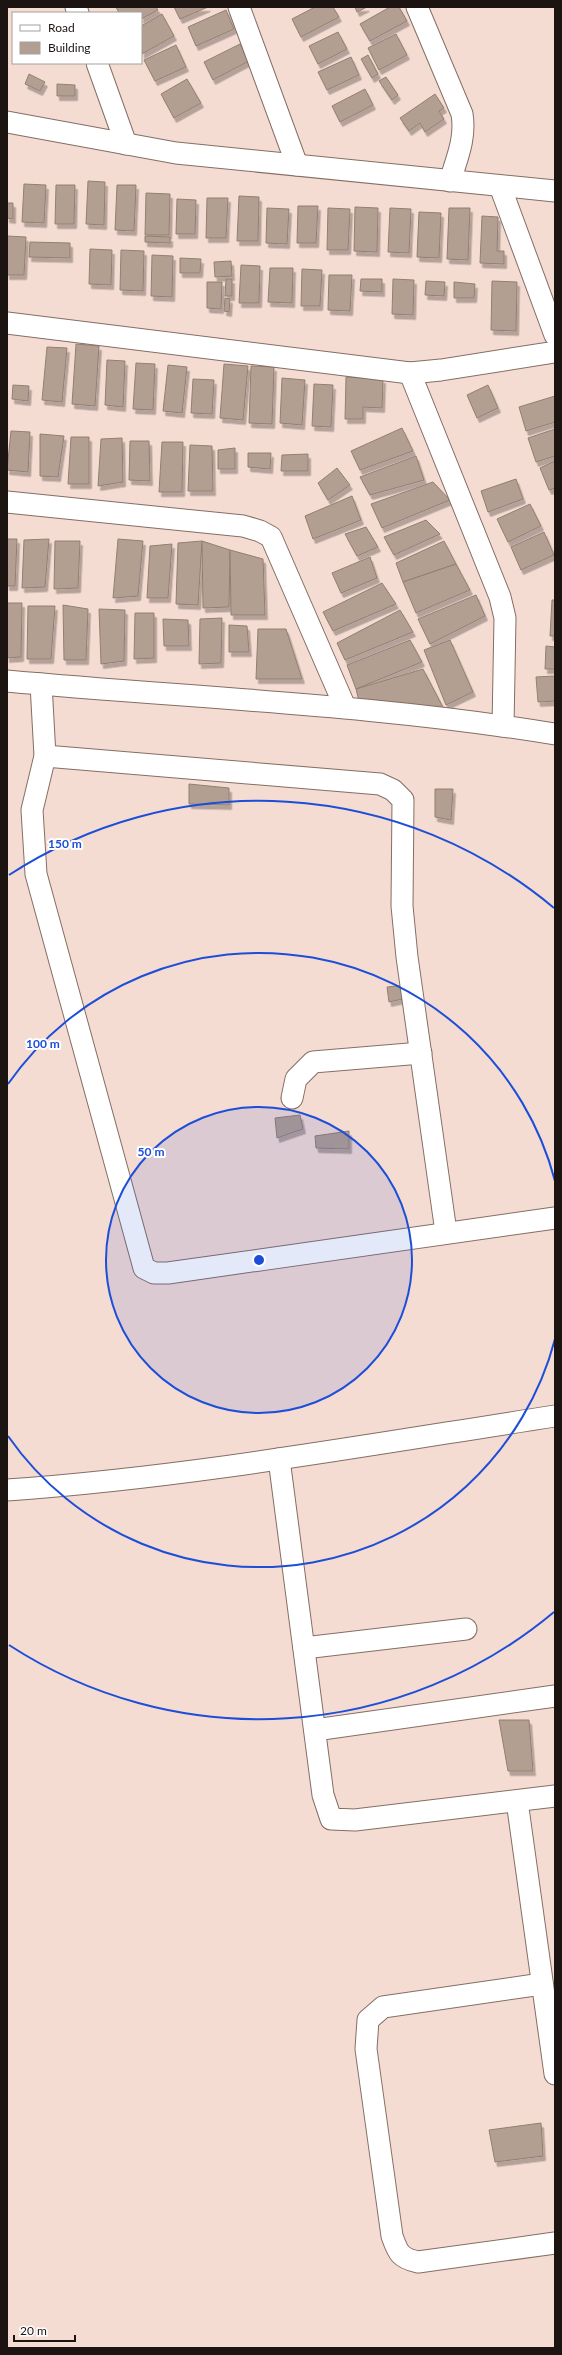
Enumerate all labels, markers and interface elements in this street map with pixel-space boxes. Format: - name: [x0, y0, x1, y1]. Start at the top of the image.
- legend: [12, 12, 142, 64]
- text: Road: [48, 20, 75, 35]
- text: Building: [48, 40, 91, 55]
- text: 150 m: [48, 836, 82, 851]
- text: 100 m: [26, 1036, 60, 1051]
- text: 50 m: [138, 1144, 164, 1159]
- centre of rings: [252, 1253, 266, 1267]
- scale bar: [14, 2317, 75, 2343]
- text: 20 m: [20, 2323, 47, 2338]

